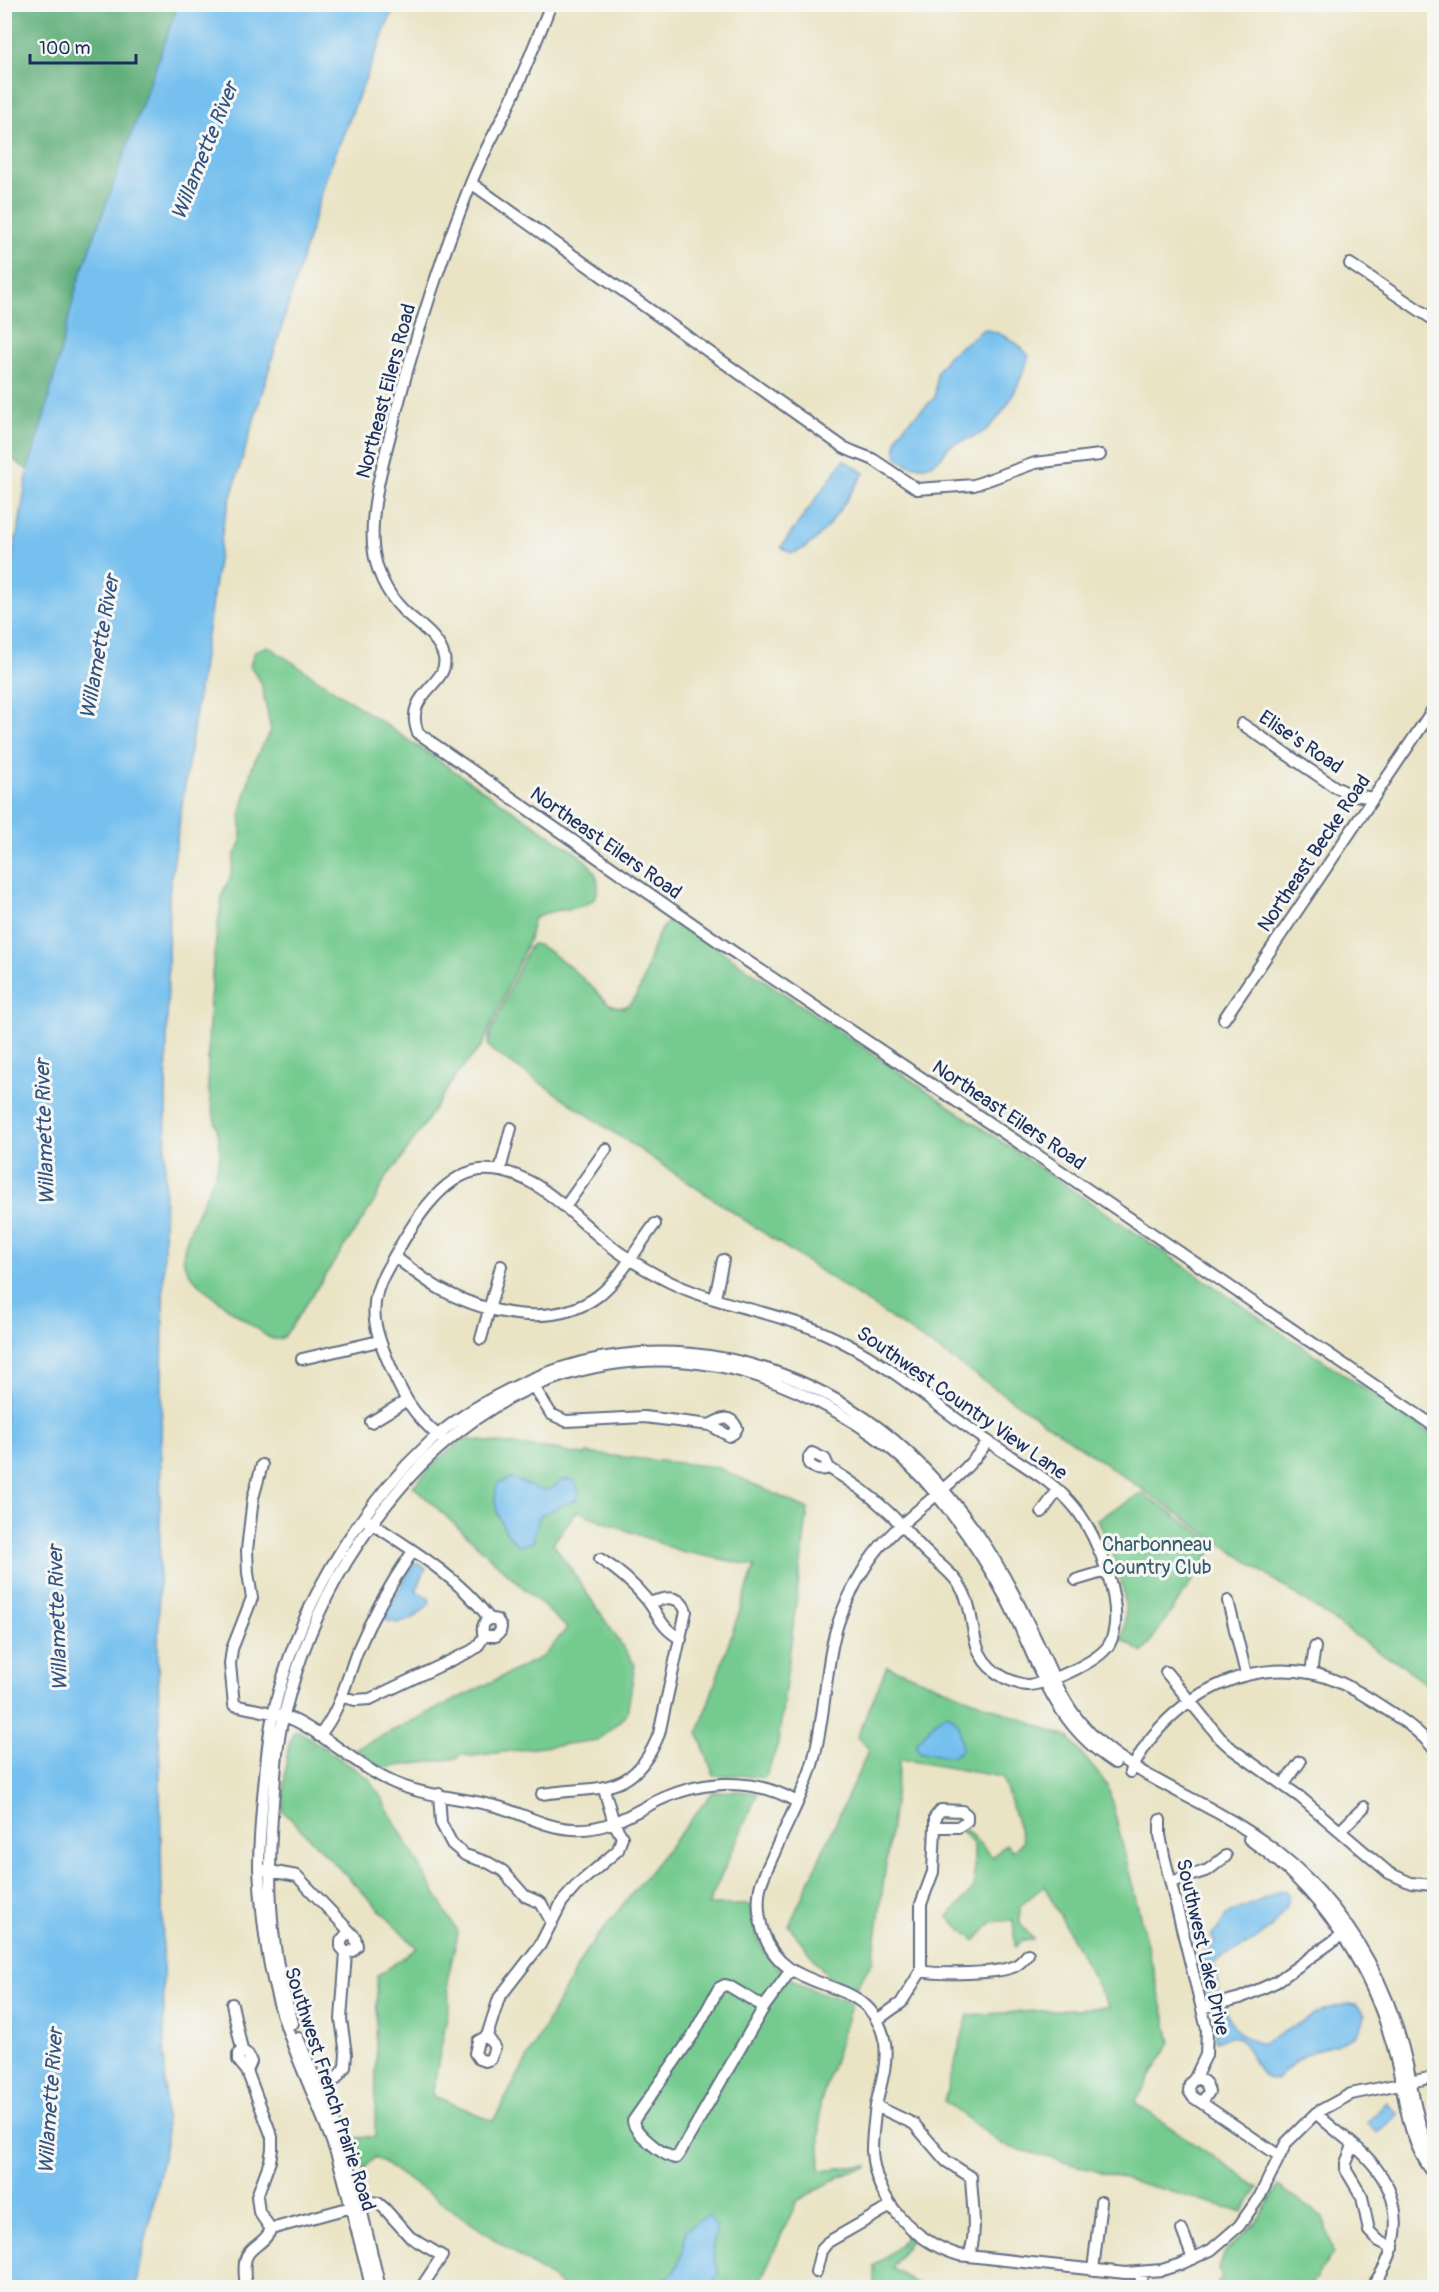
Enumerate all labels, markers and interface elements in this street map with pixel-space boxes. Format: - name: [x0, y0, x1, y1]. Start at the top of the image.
- scale bar: [30, 27, 136, 65]
- text: 100 m: [39, 37, 91, 60]
- water label: Willamette River: [165, 76, 246, 224]
- street label: Northeast Eilers Road: [351, 301, 421, 481]
- water label: Willamette River: [74, 570, 126, 721]
- street label: Elise's Road: [1254, 705, 1348, 779]
- street label: Northeast Becke Road: [1252, 769, 1376, 937]
- street label: Northeast Eilers Road: [525, 781, 687, 905]
- street label: Northeast Eilers Road: [927, 1054, 1091, 1176]
- water label: Willamette River: [29, 1056, 61, 1205]
- street label: Southwest Country View Lane: [852, 1321, 1072, 1485]
- park label: Charbonneau Country Club: [1102, 1532, 1212, 1580]
- water label: Willamette River: [42, 1542, 74, 1691]
- street label: Southwest Lake Drive: [1171, 1856, 1236, 2038]
- street label: Southwest French Prairie Road: [279, 1964, 381, 2214]
- water label: Willamette River: [32, 2025, 70, 2175]

